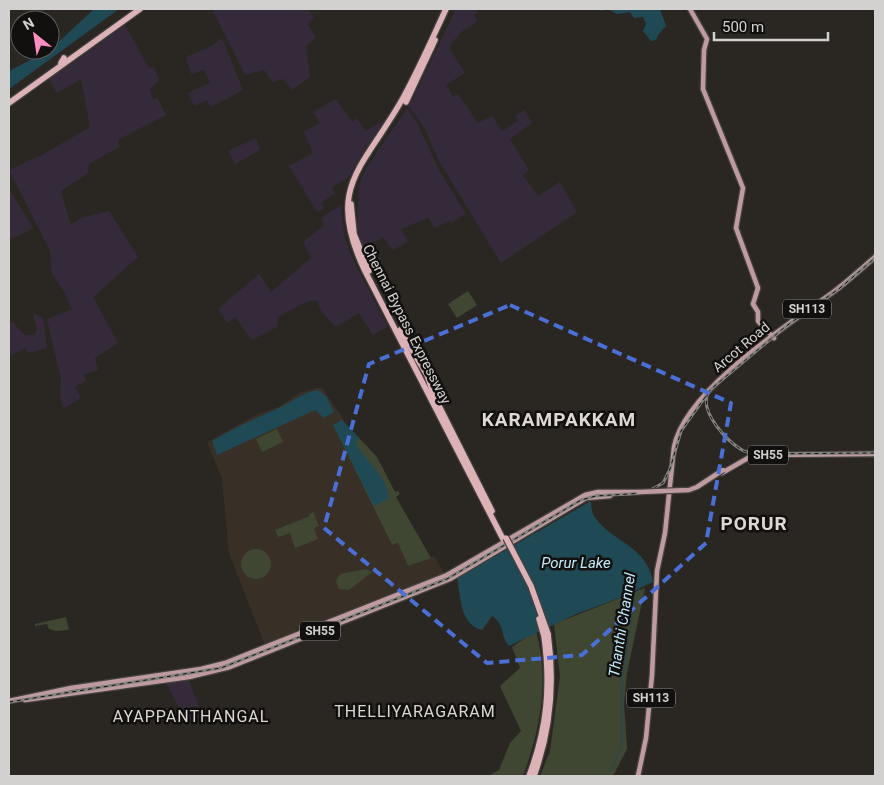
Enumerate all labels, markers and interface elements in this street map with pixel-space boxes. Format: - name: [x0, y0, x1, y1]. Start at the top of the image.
- north arrow: [10, 10, 60, 60]
- scale bar: [714, 10, 828, 42]
- text: N: [20, 14, 37, 33]
- text: 500 m: [722, 18, 764, 36]
- street label: Chennai Bypass Expressway: [360, 242, 454, 407]
- road number: SH113: [783, 300, 831, 318]
- street label: Arcot Road: [709, 319, 773, 375]
- district label: KARAMPAKKAM: [482, 408, 636, 431]
- road number: SH55: [748, 446, 788, 464]
- district label: PORUR: [720, 512, 788, 535]
- water label: Porur Lake: [541, 554, 611, 572]
- water label: Thanthi Channel: [605, 571, 639, 678]
- road number: SH55: [300, 622, 340, 640]
- road number: SH113: [627, 688, 675, 708]
- district label: THELLIYARAGARAM: [334, 702, 496, 721]
- district label: AYAPPANTHANGAL: [113, 707, 269, 726]

